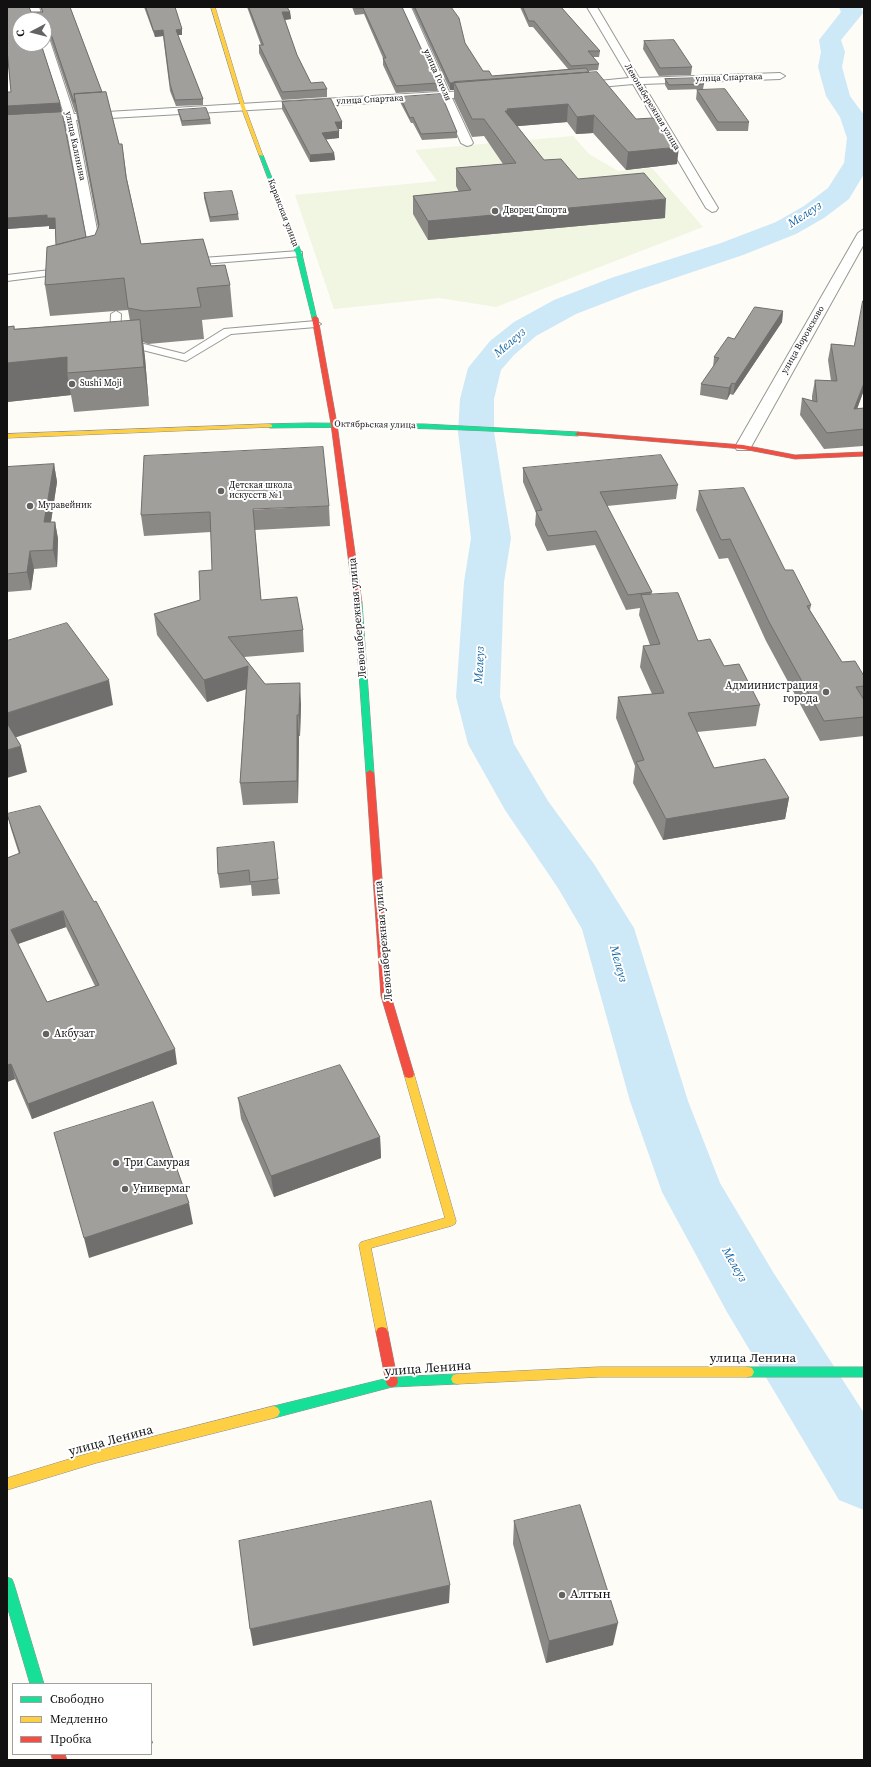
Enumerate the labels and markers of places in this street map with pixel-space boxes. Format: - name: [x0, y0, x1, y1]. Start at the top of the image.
- marker: Дворец Спорта: [490, 206, 500, 216]
- place label: Дворец Спорта: [503, 206, 567, 216]
- marker: Sushi Moji: [67, 379, 77, 389]
- place label: Sushi Moji: [80, 379, 122, 389]
- place label: Детская школа искусств №1: [229, 481, 292, 502]
- marker: Детская школа искусств №1: [216, 486, 226, 496]
- marker: Муравейник: [25, 501, 35, 511]
- place label: Муравейник: [38, 501, 92, 511]
- place label: Адмиинистрация города: [725, 679, 818, 705]
- marker: Адмиинистрация города: [821, 687, 831, 697]
- place label: Акбузат: [54, 1027, 95, 1041]
- marker: Акбузат: [41, 1029, 51, 1039]
- place label: Три Самурая: [124, 1156, 190, 1170]
- marker: Три Самурая: [111, 1158, 121, 1168]
- place label: Универмаг: [133, 1182, 190, 1196]
- marker: Универмаг: [120, 1184, 130, 1194]
- place label: Алтын: [570, 1587, 611, 1603]
- marker: Алтын: [557, 1590, 567, 1600]

